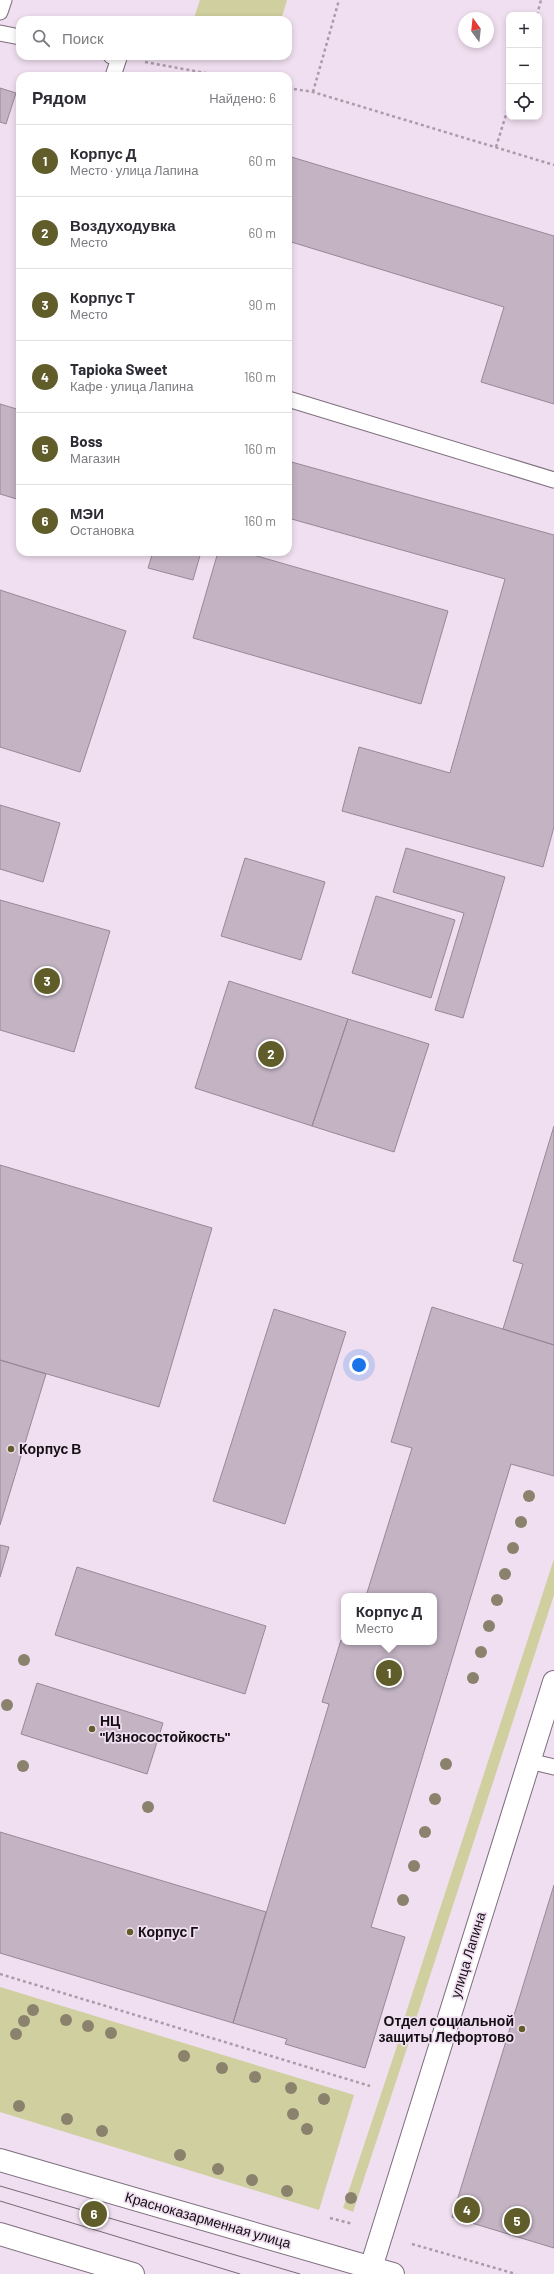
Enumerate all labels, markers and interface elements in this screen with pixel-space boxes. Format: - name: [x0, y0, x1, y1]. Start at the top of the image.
- north arrow: [458, 12, 494, 48]
- map controls: [506, 12, 542, 120]
- button: +: [506, 12, 542, 48]
- search box: [16, 16, 292, 60]
- icon: search: [30, 27, 52, 49]
- text: Поиск: [62, 29, 104, 47]
- button: −: [506, 48, 542, 84]
- button: locate: [506, 84, 542, 120]
- text: Рядом: [32, 87, 87, 107]
- text: Найдено: 6: [209, 90, 276, 106]
- text: Корпус Д: [70, 144, 137, 162]
- text: 1: [43, 153, 47, 169]
- text: 60 m: [249, 153, 276, 169]
- text: Место · улица Лапина: [70, 162, 198, 178]
- text: Воздуходувка: [70, 216, 176, 234]
- text: 2: [41, 225, 49, 241]
- text: 60 m: [249, 225, 276, 241]
- text: Место: [70, 234, 108, 250]
- text: Корпус Т: [70, 288, 135, 306]
- text: 3: [41, 297, 49, 313]
- text: 90 m: [249, 297, 276, 313]
- text: Место: [70, 306, 108, 322]
- text: Tapioka Sweet: [70, 360, 168, 378]
- text: 4: [41, 369, 49, 385]
- text: 160 m: [244, 369, 276, 385]
- text: Кафе · улица Лапина: [70, 378, 193, 394]
- text: Boss: [70, 432, 103, 450]
- text: 5: [41, 441, 49, 457]
- text: 160 m: [244, 441, 276, 457]
- text: Магазин: [70, 450, 120, 466]
- text: МЭИ: [70, 504, 104, 522]
- text: 6: [42, 513, 48, 529]
- text: 160 m: [244, 513, 276, 529]
- text: Остановка: [70, 522, 134, 538]
- pin: 3: [34, 966, 60, 996]
- pin: 2: [258, 1039, 284, 1069]
- your location: [349, 1355, 369, 1375]
- place label: Корпус В: [19, 1440, 81, 1457]
- marker: Корпус В: [6, 1444, 16, 1454]
- popup: [341, 1593, 437, 1645]
- text: Корпус Д: [356, 1602, 422, 1620]
- text: Место: [356, 1620, 393, 1636]
- pin: 1: [376, 1658, 402, 1688]
- place label: НЦ "Износостойкость": [100, 1712, 230, 1745]
- marker: НЦ "Износостойкость": [87, 1724, 97, 1734]
- street label: улица Лапина: [446, 1910, 489, 2000]
- place label: Корпус Г: [138, 1923, 198, 1940]
- marker: Корпус Г: [125, 1927, 135, 1937]
- place label: Отдел социальной защиты Лефортово: [379, 2012, 514, 2045]
- marker: Отдел социальной защиты Лефортово: [517, 2024, 527, 2034]
- street label: Красноказарменная улица: [123, 2188, 293, 2251]
- pin: 4: [454, 2195, 480, 2225]
- pin: 6: [81, 2199, 107, 2229]
- pin: 5: [504, 2206, 530, 2236]

